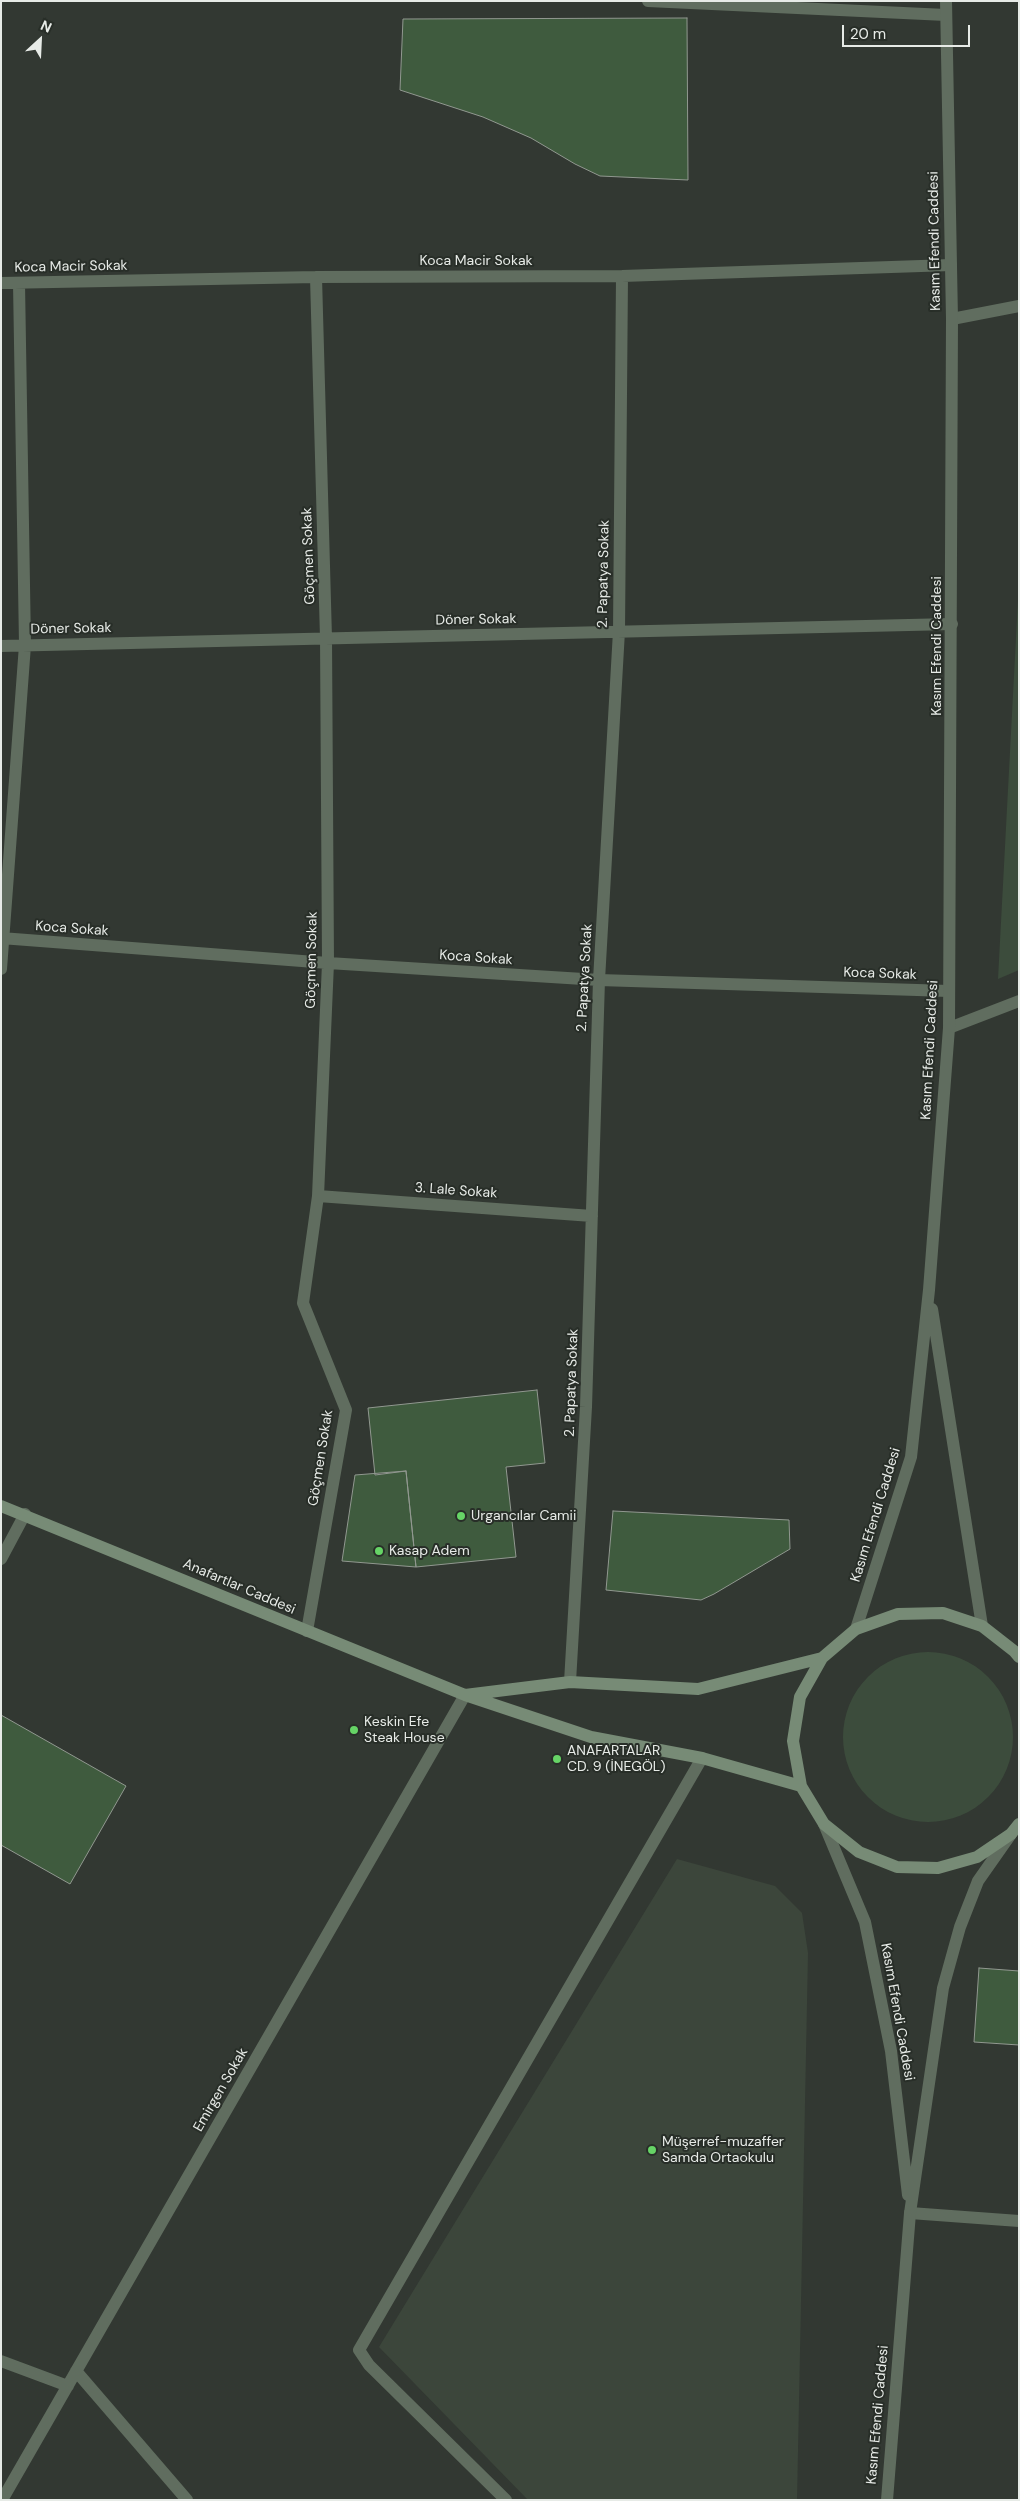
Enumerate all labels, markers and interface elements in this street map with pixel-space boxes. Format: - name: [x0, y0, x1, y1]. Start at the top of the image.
- north arrow: [15, 15, 65, 65]
- scale bar: [845, 15, 972, 47]
- text: N: [38, 16, 55, 37]
- text: 20 m: [850, 24, 886, 44]
- street label: Kasım Efendi Caddesi: [925, 171, 945, 311]
- street label: Koca Macir Sokak: [419, 253, 533, 269]
- street label: Koca Macir Sokak: [14, 258, 128, 276]
- street label: Göçmen Sokak: [299, 507, 319, 605]
- street label: 2. Papatya Sokak: [595, 520, 613, 628]
- street label: Kasım Efendi Caddesi: [929, 576, 945, 716]
- street label: Döner Sokak: [435, 611, 517, 629]
- street label: Döner Sokak: [30, 620, 112, 638]
- street label: Göçmen Sokak: [303, 911, 321, 1009]
- street label: Koca Sokak: [35, 918, 109, 940]
- street label: 2. Papatya Sokak: [574, 923, 596, 1033]
- street label: Koca Sokak: [439, 947, 513, 969]
- street label: Koca Sokak: [843, 964, 917, 984]
- street label: Kasım Efendi Caddesi: [918, 980, 942, 1120]
- street label: 3. Lale Sokak: [414, 1180, 498, 1202]
- street label: 2. Papatya Sokak: [562, 1329, 582, 1437]
- street label: Göçmen Sokak: [305, 1409, 337, 1507]
- street label: Kasım Efendi Caddesi: [848, 1446, 904, 1584]
- place label: Urgancılar Camii: [471, 1508, 576, 1524]
- marker: Urgancılar Camii: [455, 1510, 467, 1522]
- place label: Kasap Adem: [389, 1543, 470, 1559]
- marker: Kasap Adem: [373, 1545, 385, 1557]
- street label: Anafartlar Caddesi: [180, 1556, 298, 1618]
- place label: Keskin Efe Steak House: [364, 1714, 445, 1746]
- marker: Keskin Efe Steak House: [348, 1724, 360, 1736]
- place label: ANAFARTALAR CD. 9 (İNEGÖL): [567, 1743, 665, 1775]
- marker: ANAFARTALAR CD. 9 (İNEGÖL): [551, 1753, 563, 1765]
- street label: Kasım Efendi Caddesi: [877, 1942, 917, 2082]
- street label: Emirgen Sokak: [190, 2045, 252, 2135]
- place label: Müşerref-muzaffer Samda Ortaokulu: [662, 2134, 784, 2166]
- marker: Müşerref-muzaffer Samda Ortaokulu: [646, 2144, 658, 2156]
- street label: Kasım Efendi Caddesi: [864, 2345, 892, 2485]

